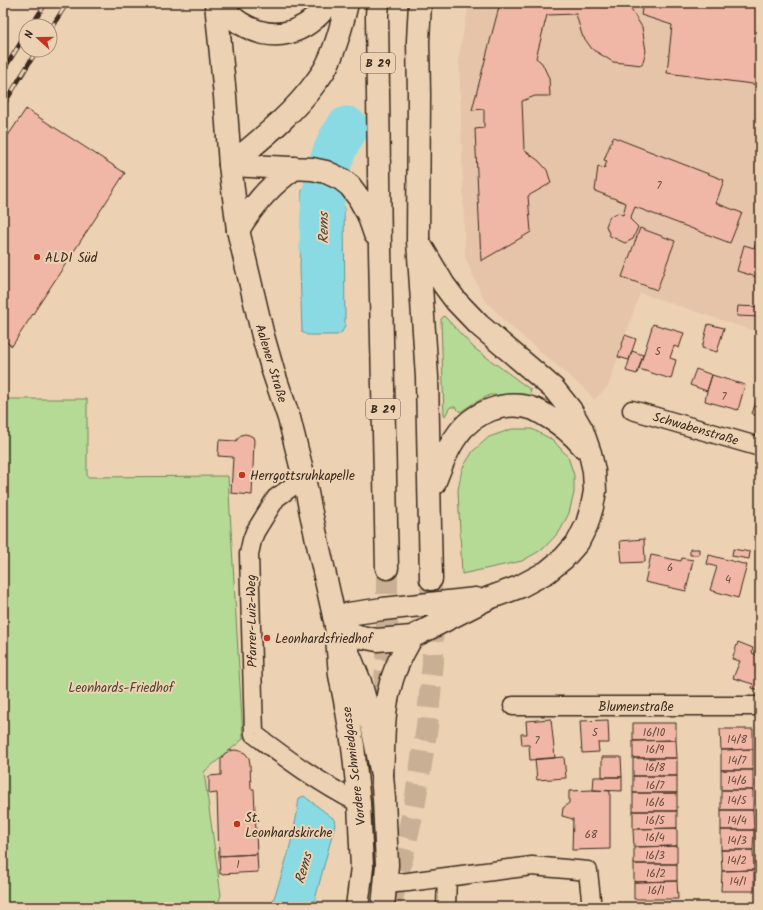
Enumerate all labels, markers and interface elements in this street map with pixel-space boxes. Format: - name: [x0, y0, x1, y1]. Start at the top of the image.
- north arrow: [18, 18, 58, 58]
- text: N: [20, 28, 39, 41]
- road number: B 29: [361, 53, 395, 73]
- house number: 7: [656, 177, 662, 195]
- water label: Rems: [313, 210, 335, 244]
- place label: ALDI Süd: [45, 248, 98, 269]
- marker: ALDI Süd: [32, 252, 42, 262]
- street label: Aalener Straße: [249, 322, 293, 405]
- house number: 5: [655, 343, 662, 361]
- house number: 7: [721, 388, 727, 406]
- road number: B 29: [366, 399, 400, 419]
- street label: Schwabenstraße: [650, 407, 741, 452]
- place label: Herrgottsruhkapelle: [250, 466, 355, 487]
- marker: Herrgottsruhkapelle: [237, 470, 247, 480]
- house number: 6: [667, 559, 673, 577]
- house number: 4: [725, 571, 731, 589]
- street label: Pfarrer-Luiz-Weg: [241, 574, 264, 668]
- place label: Leonhardsfriedhof: [275, 629, 374, 650]
- marker: Leonhardsfriedhof: [262, 633, 272, 643]
- park label: Leonhards-Friedhof: [68, 678, 175, 699]
- street label: Blumenstraße: [598, 697, 674, 718]
- street label: Vordere Schmiedgasse: [337, 705, 372, 826]
- house number: 5: [592, 724, 599, 742]
- house number: 16/10: [643, 724, 666, 742]
- house number: 14/8: [727, 731, 747, 749]
- house number: 7: [534, 732, 540, 750]
- house number: 16/9: [646, 741, 665, 759]
- house number: 14/7: [728, 752, 747, 770]
- house number: 16/8: [645, 759, 665, 777]
- house number: 14/6: [727, 772, 747, 790]
- house number: 16/7: [646, 777, 665, 795]
- house number: 14/5: [727, 792, 748, 810]
- house number: 16/6: [645, 794, 665, 812]
- place label: St. Leonhardskirche: [245, 808, 332, 844]
- house number: 16/5: [645, 812, 666, 830]
- house number: 14/4: [727, 812, 747, 830]
- marker: St. Leonhardskirche: [232, 819, 242, 829]
- house number: 68: [585, 826, 598, 844]
- house number: 16/4: [645, 829, 665, 847]
- house number: 14/3: [727, 832, 747, 850]
- house number: 16/3: [645, 847, 665, 865]
- water label: Rems: [289, 848, 319, 886]
- house number: 14/2: [727, 852, 747, 870]
- house number: 1: [236, 856, 240, 874]
- house number: 16/2: [646, 865, 666, 883]
- house number: 14/1: [730, 873, 746, 891]
- house number: 16/1: [648, 882, 664, 900]

